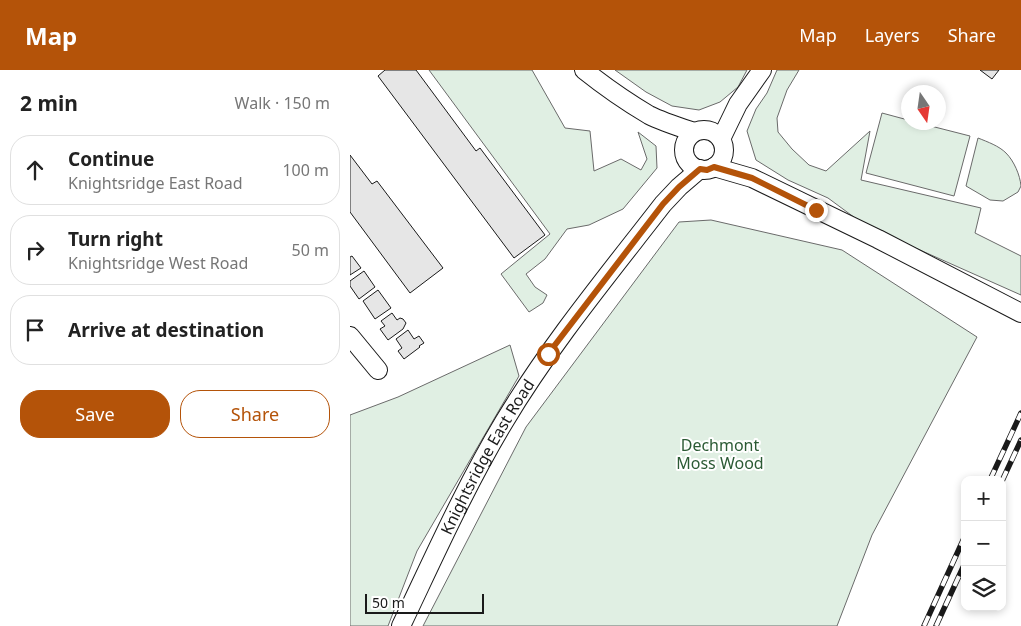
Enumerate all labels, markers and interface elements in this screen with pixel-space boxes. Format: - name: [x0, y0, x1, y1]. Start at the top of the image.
- text: Map: [25, 19, 77, 52]
- text: Map: [799, 23, 837, 47]
- text: Layers: [865, 23, 920, 47]
- text: Share: [948, 23, 996, 47]
- north arrow: [901, 85, 946, 130]
- text: 2 min: [20, 89, 78, 117]
- text: Walk · 150 m: [235, 92, 330, 114]
- text: Continue: [68, 146, 154, 172]
- icon: ahead: [21, 156, 49, 184]
- text: 100 m: [282, 159, 329, 181]
- text: Knightsridge East Road: [68, 172, 243, 194]
- route end: [805, 199, 828, 222]
- text: Turn right: [68, 226, 163, 252]
- icon: right: [21, 236, 49, 264]
- text: 50 m: [292, 239, 329, 261]
- text: Knightsridge West Road: [68, 252, 248, 274]
- icon: arrive: [21, 316, 49, 344]
- text: Arrive at destination: [68, 317, 264, 343]
- route start: [537, 343, 560, 366]
- street label: Knightsridge East Road: [435, 375, 539, 538]
- button: Save: [20, 390, 170, 438]
- button: Share: [180, 390, 330, 438]
- park label: Dechmont Moss Wood: [676, 434, 764, 474]
- map controls: [961, 476, 1006, 611]
- button: +: [961, 476, 1006, 521]
- button: −: [961, 521, 1006, 566]
- button: layers: [961, 566, 1006, 611]
- scale bar: [365, 591, 484, 614]
- text: 50 m: [372, 593, 405, 612]

